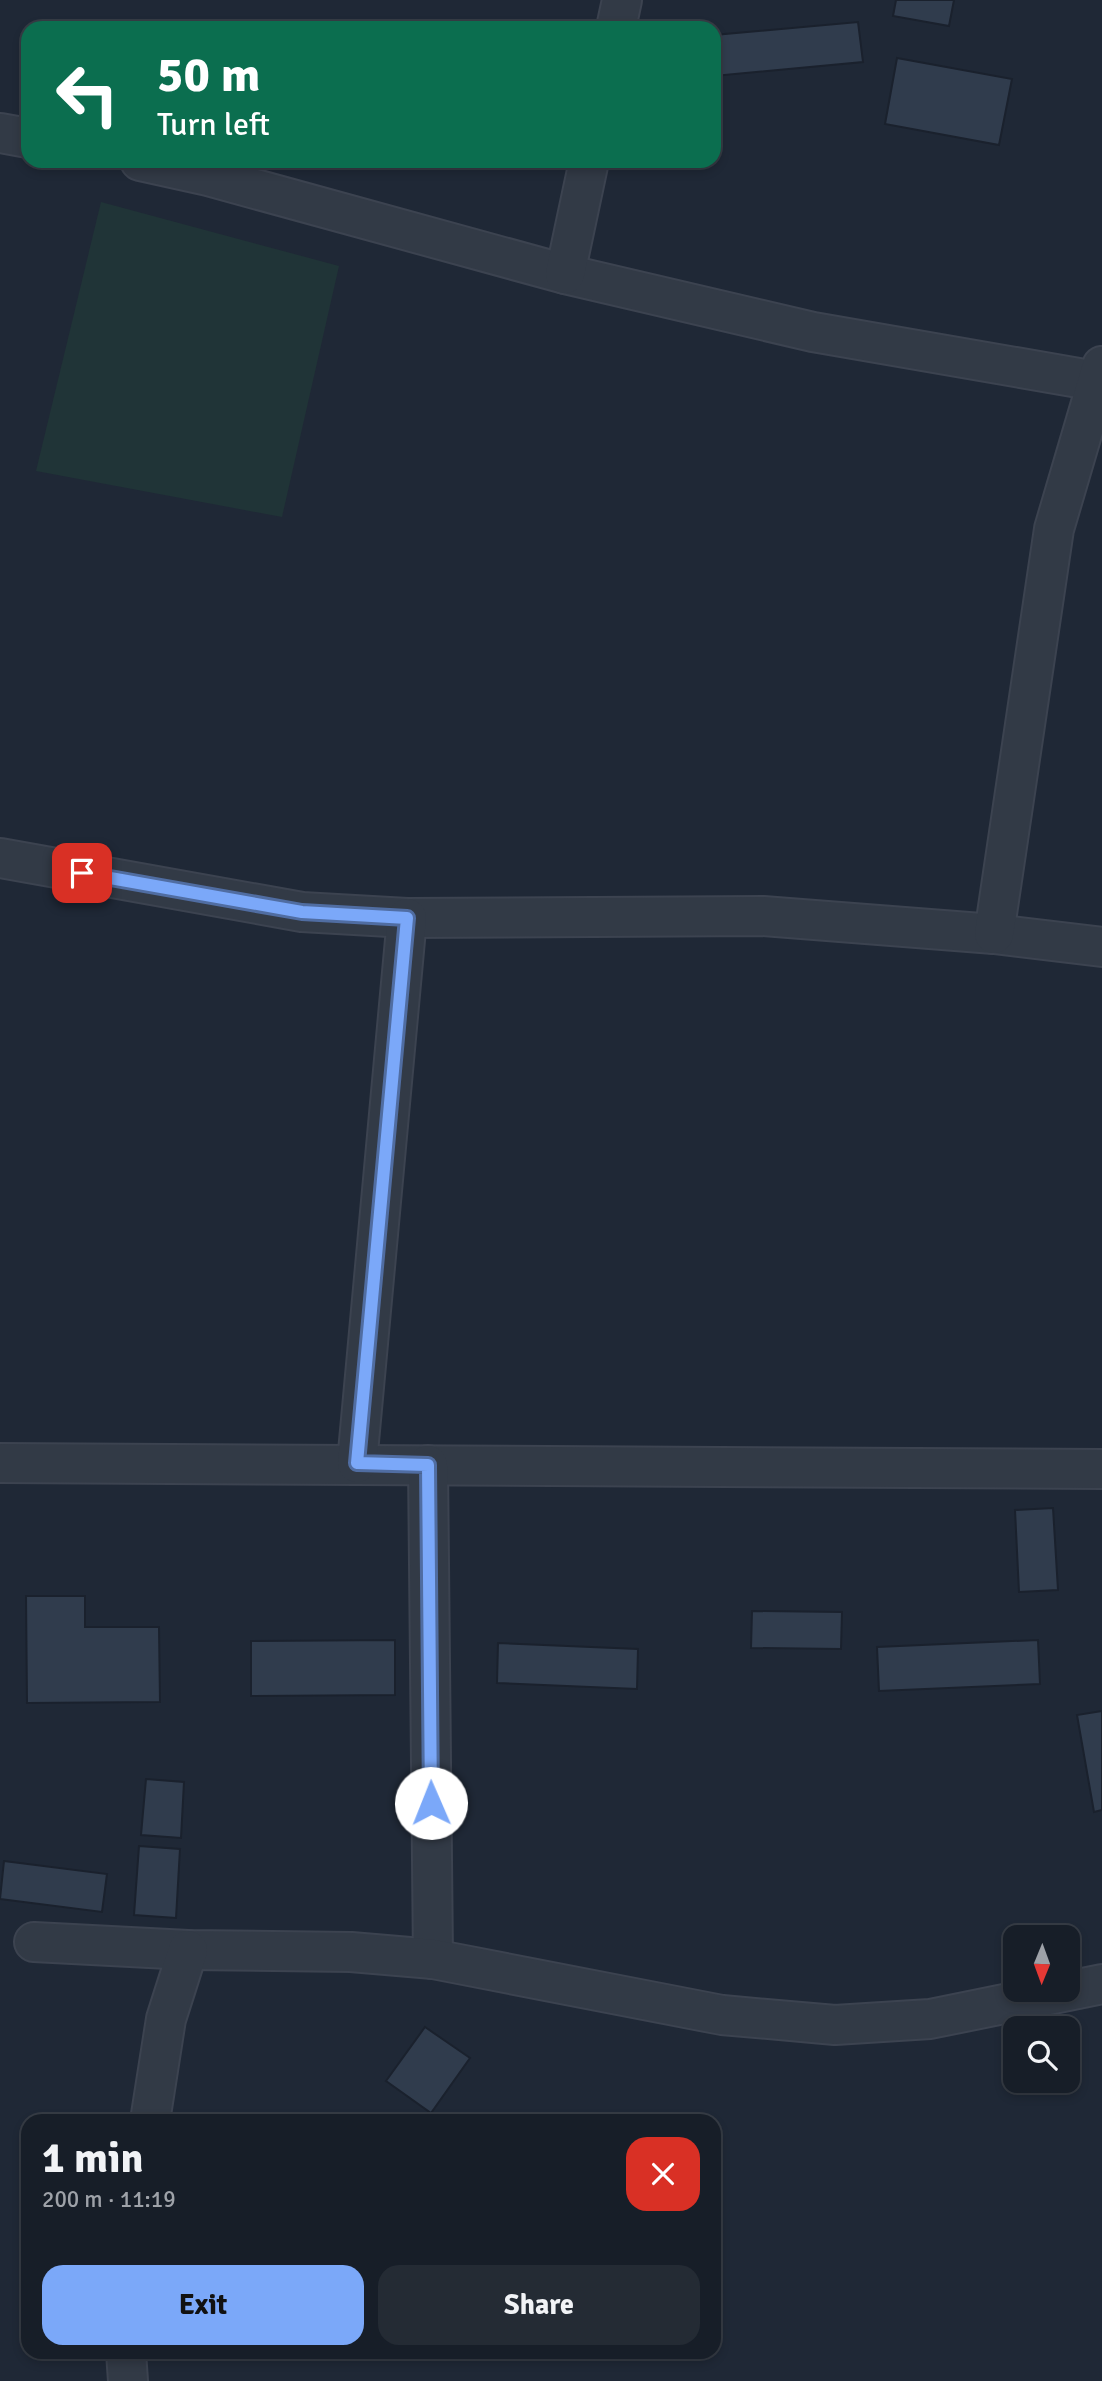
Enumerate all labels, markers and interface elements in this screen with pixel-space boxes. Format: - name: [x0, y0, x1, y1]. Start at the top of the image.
- text: 50 m: [157, 45, 260, 105]
- icon: left: [42, 49, 133, 140]
- text: Turn left: [157, 105, 270, 144]
- pin: [52, 843, 112, 903]
- icon: arrive: [63, 854, 101, 892]
- position arrow: [394, 1766, 468, 1840]
- north arrow: [1003, 1925, 1080, 2002]
- map controls: [1003, 1925, 1080, 2093]
- button: search: [1003, 2016, 1080, 2093]
- text: 1 min: [42, 2133, 143, 2184]
- button: close: [626, 2137, 700, 2211]
- text: 200 m · 11:19: [42, 2185, 176, 2214]
- button: Exit: [42, 2265, 364, 2345]
- button: Share: [378, 2265, 700, 2345]

